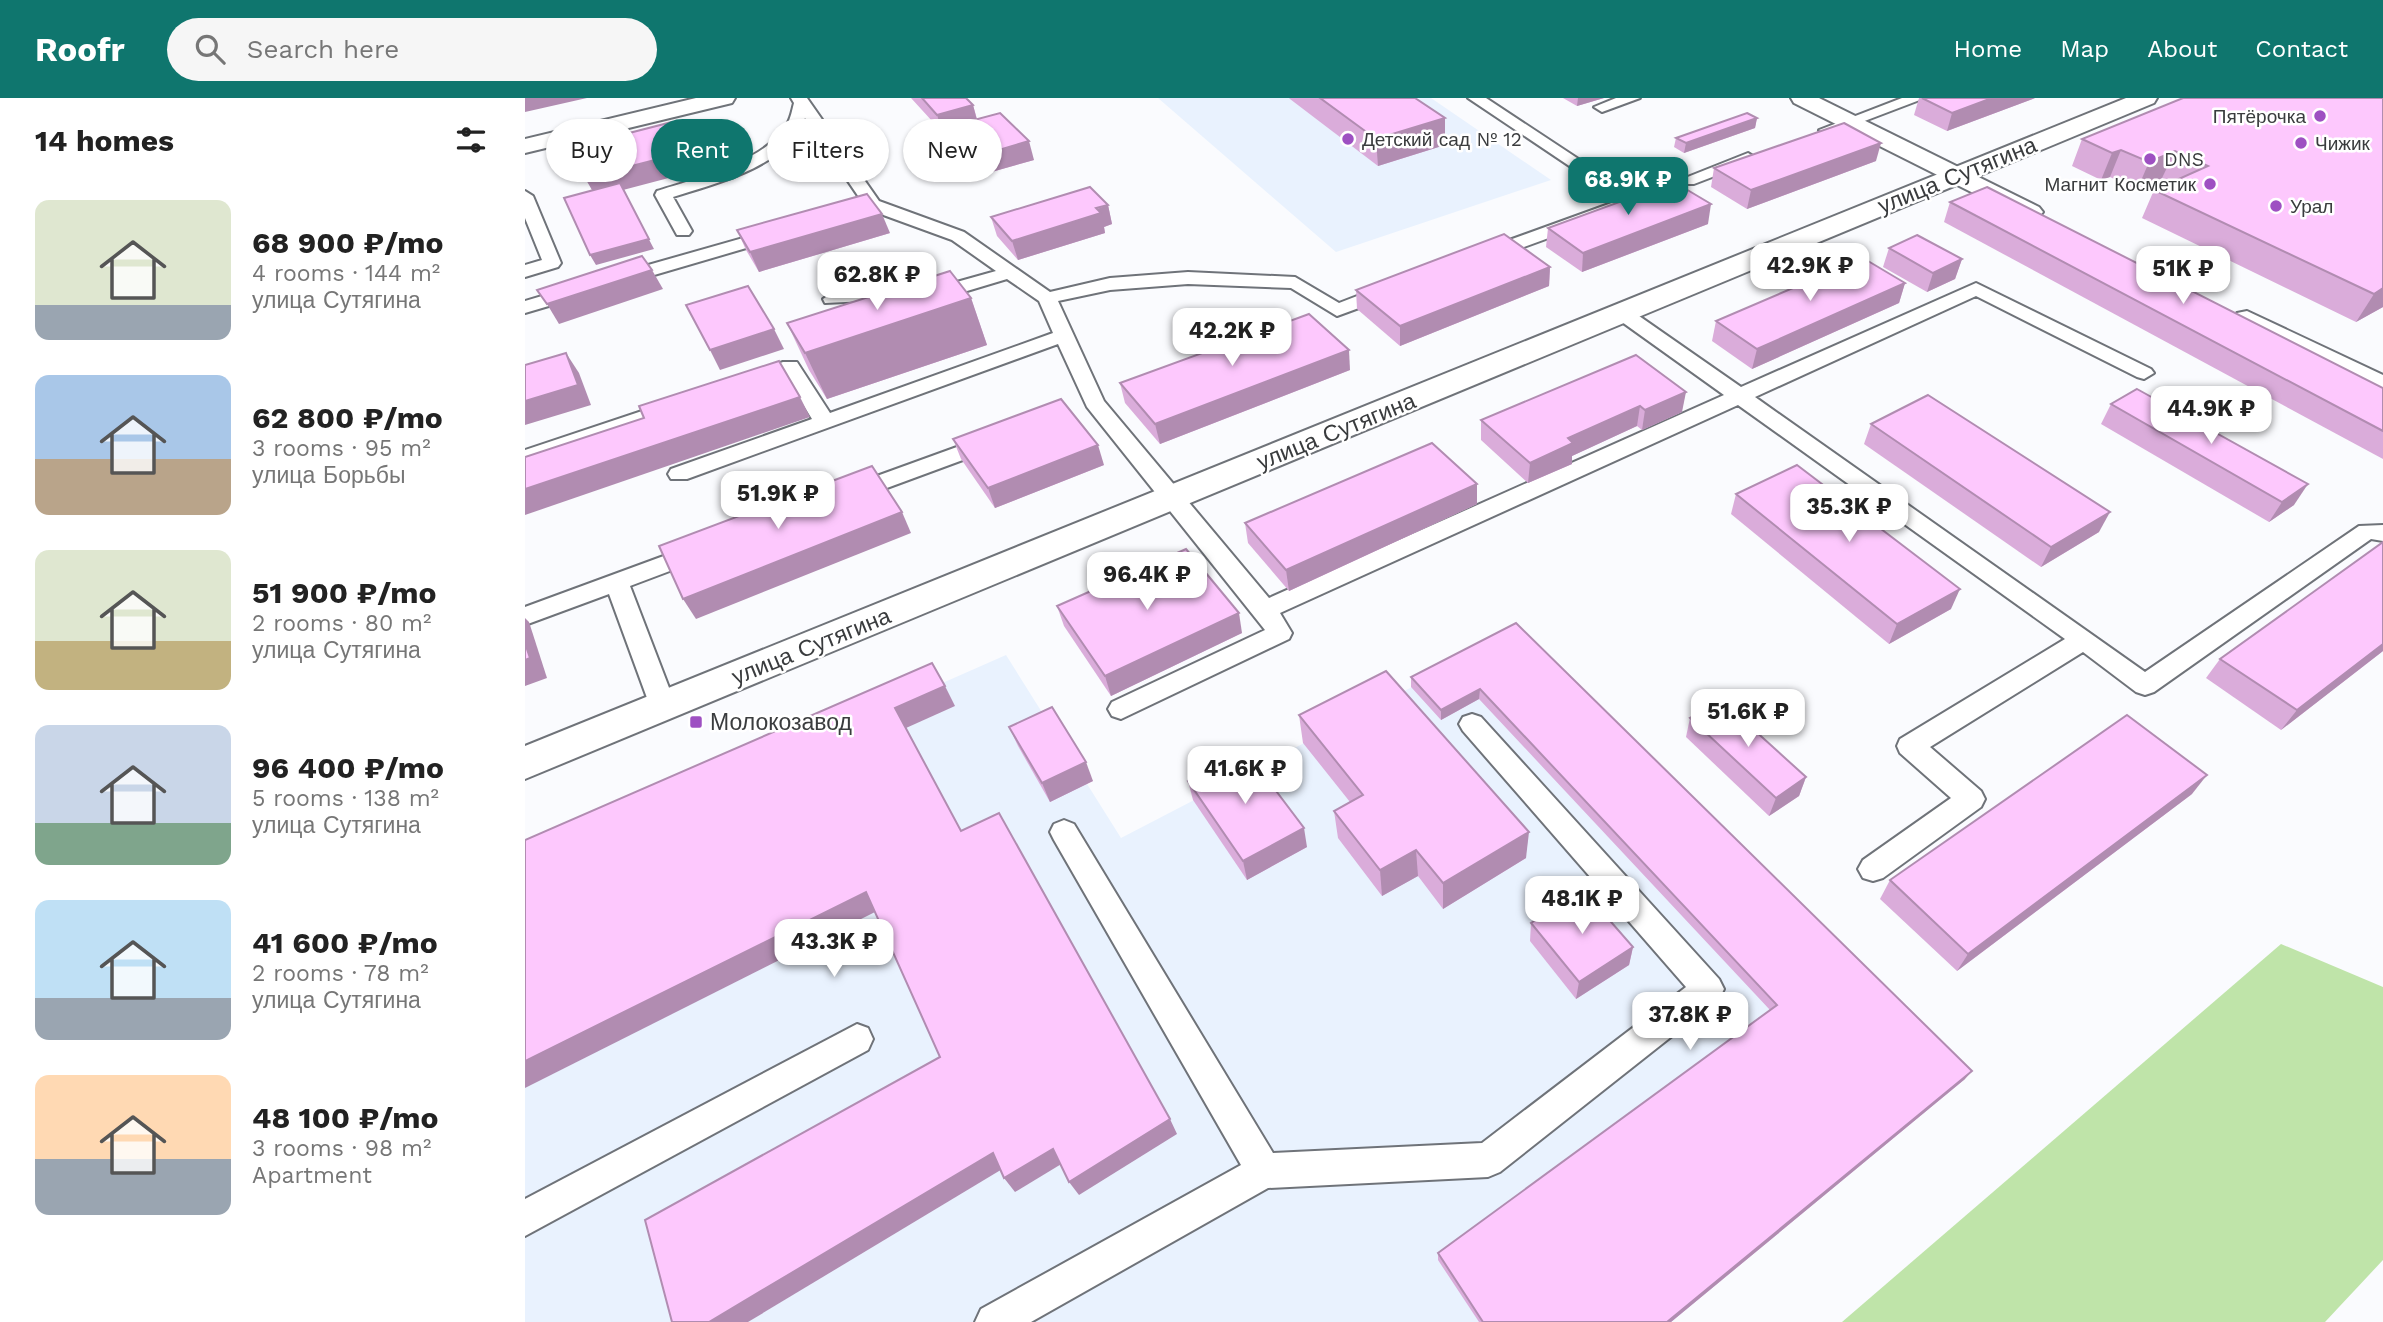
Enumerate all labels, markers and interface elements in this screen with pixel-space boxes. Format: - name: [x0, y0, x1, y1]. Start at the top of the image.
- search box: [167, 18, 657, 81]
- text: Roofr: [35, 30, 125, 69]
- icon: search: [191, 30, 229, 68]
- text: Search here: [247, 34, 399, 64]
- text: Home: [1954, 35, 2022, 63]
- text: Map: [2060, 35, 2109, 63]
- text: About: [2147, 35, 2217, 63]
- text: Contact: [2255, 35, 2348, 63]
- place label: Пятёрочка: [2213, 105, 2306, 128]
- marker: Пятёрочка: [2312, 108, 2328, 124]
- chip: Buy: [546, 119, 637, 182]
- chip: Rent: [651, 119, 753, 182]
- chip: Filters: [767, 119, 889, 182]
- chip: New: [903, 119, 1002, 182]
- icon: filters: [452, 121, 490, 159]
- text: 14 homes: [35, 123, 174, 158]
- place label: Детский сад № 12: [1362, 128, 1522, 151]
- marker: Детский сад № 12: [1340, 131, 1356, 147]
- street label: улица Сутягина: [1874, 131, 2041, 220]
- place label: Чижик: [2315, 132, 2371, 155]
- marker: Чижик: [2293, 135, 2309, 151]
- place label: DNS: [2164, 148, 2204, 171]
- marker: DNS: [2142, 151, 2158, 167]
- pin: 68.9K ₽: [1563, 158, 1693, 217]
- text: 68.9K ₽: [1584, 166, 1672, 193]
- place label: Магнит Косметик: [2044, 173, 2197, 196]
- marker: Магнит Косметик: [2202, 176, 2218, 192]
- place label: Урал: [2290, 195, 2333, 218]
- marker: Урал: [2268, 198, 2284, 214]
- text: 68 900 ₽/mo: [252, 225, 443, 260]
- icon: home: [91, 228, 175, 312]
- pin: 42.9K ₽: [1745, 244, 1875, 303]
- pin: 51K ₽: [2134, 246, 2232, 306]
- pin: 62.8K ₽: [812, 252, 942, 312]
- text: 42.9K ₽: [1766, 252, 1854, 279]
- text: 51K ₽: [2152, 255, 2214, 282]
- text: 4 rooms · 144 m²: [252, 260, 440, 287]
- text: 62.8K ₽: [833, 261, 921, 288]
- text: улица Сутягина: [252, 287, 421, 314]
- pin: 42.2K ₽: [1167, 308, 1297, 368]
- text: 42.2K ₽: [1189, 317, 1275, 344]
- pin: 44.9K ₽: [2146, 386, 2276, 446]
- street label: улица Сутягина: [1253, 387, 1420, 476]
- text: 44.9K ₽: [2167, 395, 2255, 422]
- text: 62 800 ₽/mo: [252, 400, 443, 435]
- icon: home: [91, 403, 175, 487]
- text: 3 rooms · 95 m²: [252, 435, 431, 462]
- text: улица Борьбы: [252, 462, 405, 489]
- pin: 51.9K ₽: [713, 472, 843, 531]
- text: 51.9K ₽: [737, 480, 819, 507]
- pin: 35.3K ₽: [1784, 484, 1914, 544]
- text: 35.3K ₽: [1806, 493, 1892, 520]
- pin: 96.4K ₽: [1082, 552, 1212, 612]
- text: 96.4K ₽: [1103, 561, 1191, 588]
- text: 51 900 ₽/mo: [252, 575, 437, 610]
- icon: home: [91, 578, 175, 662]
- street label: улица Сутягина: [728, 602, 895, 691]
- text: 2 rooms · 80 m²: [252, 610, 431, 637]
- text: улица Сутягина: [252, 637, 421, 664]
- pin: 51.6K ₽: [1683, 690, 1813, 749]
- text: 51.6K ₽: [1707, 698, 1789, 725]
- place label: Молокозавод: [710, 709, 853, 736]
- marker: Молокозавод: [688, 714, 704, 730]
- pin: 41.6K ₽: [1180, 746, 1310, 806]
- text: 96 400 ₽/mo: [252, 750, 444, 785]
- icon: home: [91, 753, 175, 837]
- text: 41.6K ₽: [1203, 755, 1287, 782]
- text: 5 rooms · 138 m²: [252, 785, 439, 812]
- text: улица Сутягина: [252, 812, 421, 839]
- pin: 48.1K ₽: [1517, 876, 1647, 936]
- text: 48.1K ₽: [1541, 885, 1623, 912]
- pin: 43.3K ₽: [769, 920, 899, 979]
- text: 41 600 ₽/mo: [252, 925, 438, 960]
- icon: home: [91, 928, 175, 1012]
- text: 43.3K ₽: [790, 928, 878, 955]
- text: 2 rooms · 78 m²: [252, 960, 429, 987]
- text: улица Сутягина: [252, 987, 421, 1014]
- pin: 37.8K ₽: [1625, 992, 1755, 1052]
- text: 37.8K ₽: [1648, 1001, 1732, 1028]
- text: 48 100 ₽/mo: [252, 1100, 439, 1135]
- icon: home: [91, 1103, 175, 1187]
- text: 3 rooms · 98 m²: [252, 1135, 431, 1162]
- text: Apartment: [252, 1162, 372, 1189]

